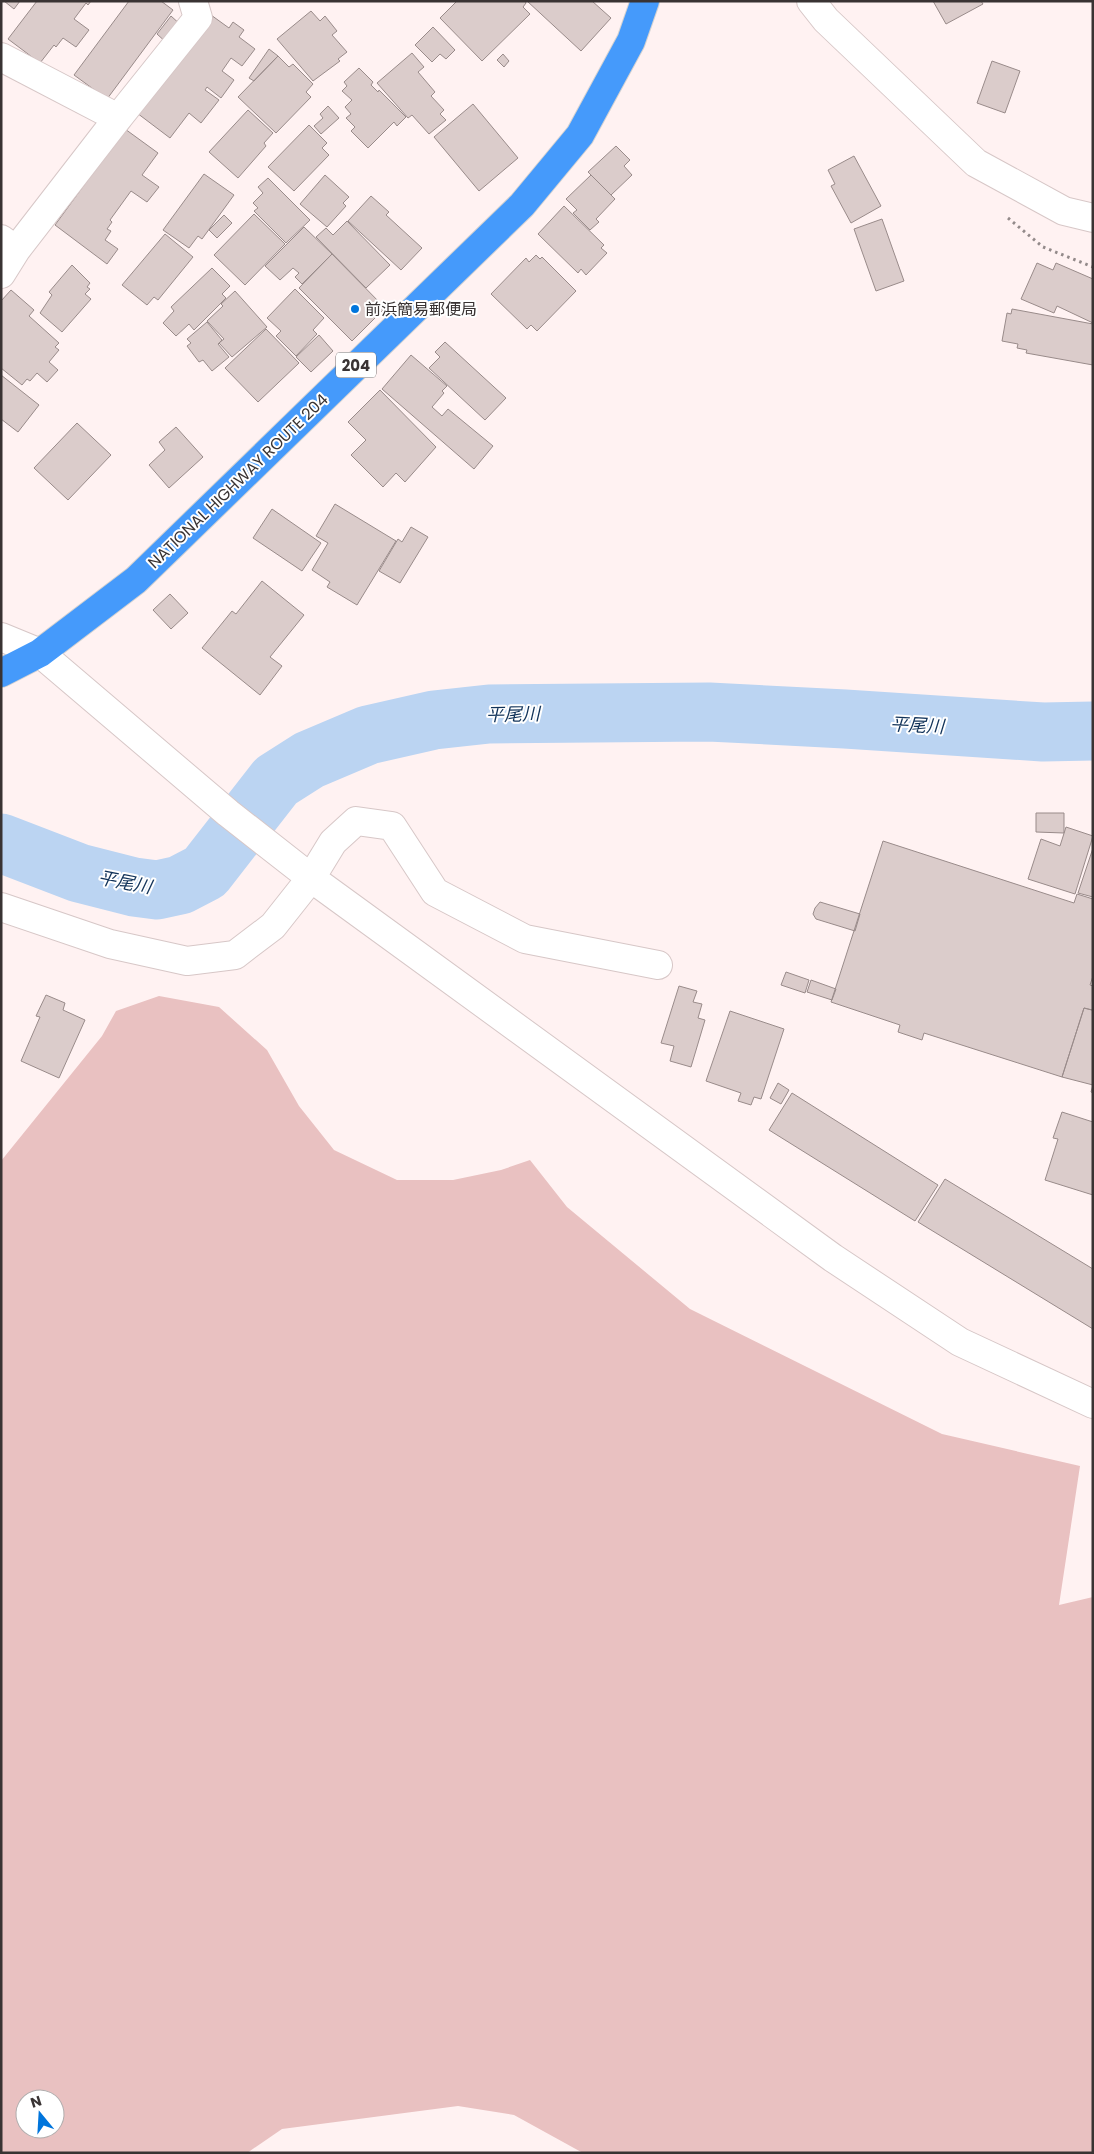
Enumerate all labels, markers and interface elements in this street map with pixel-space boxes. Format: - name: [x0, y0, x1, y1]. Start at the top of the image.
- place label: 前浜簡易郵便局: [365, 298, 477, 321]
- marker: 前浜簡易郵便局: [349, 303, 361, 315]
- road number: 204: [336, 352, 376, 378]
- street label: NATIONAL HIGHWAY ROUTE 204: [143, 388, 333, 574]
- water label: 平尾川: [486, 701, 542, 727]
- water label: 平尾川: [889, 711, 947, 739]
- water label: 平尾川: [96, 865, 156, 900]
- north arrow: [15, 2089, 65, 2139]
- text: N: [28, 2090, 44, 2113]

